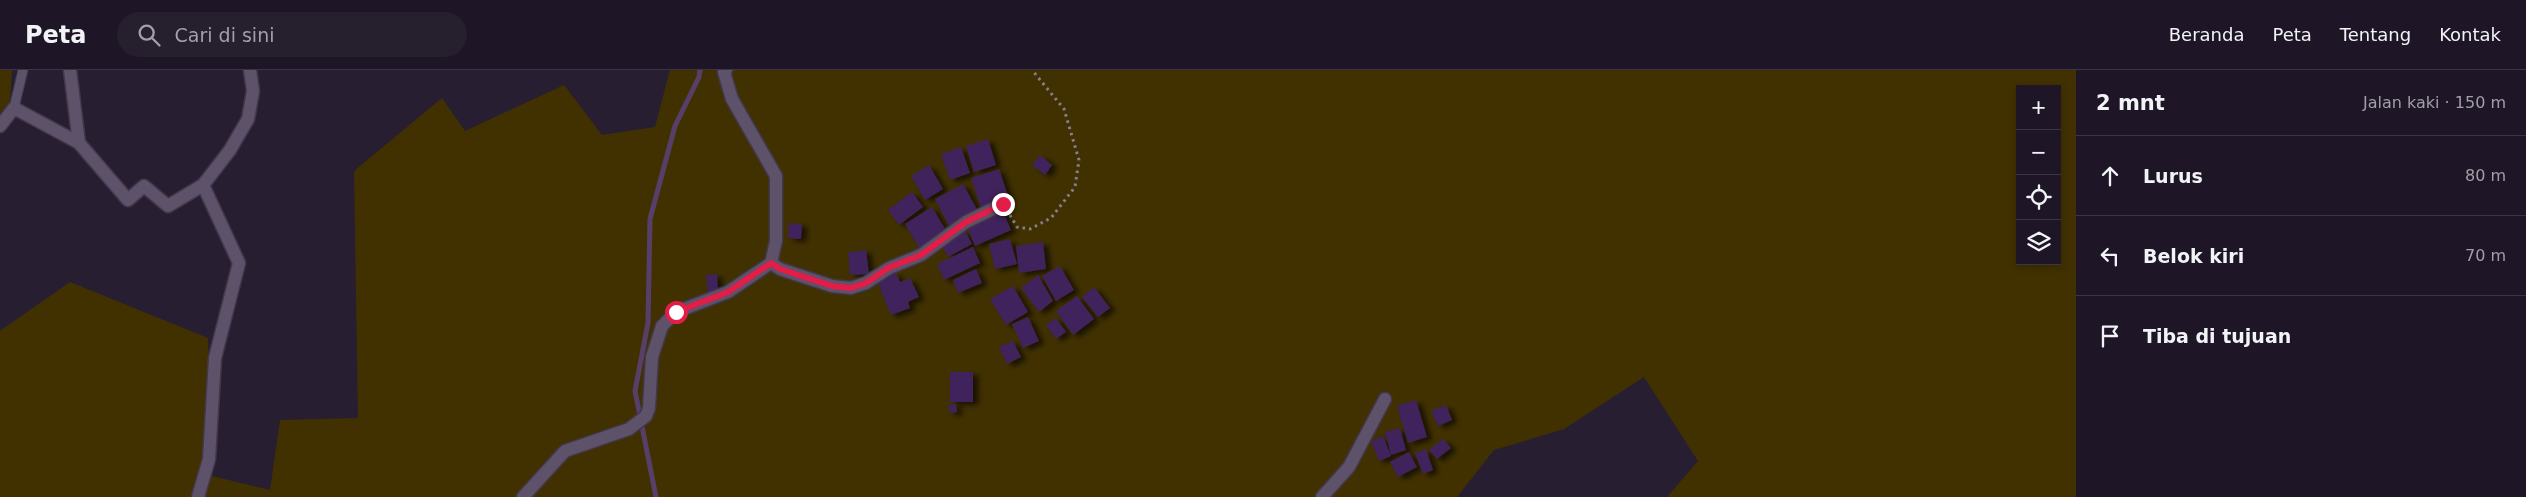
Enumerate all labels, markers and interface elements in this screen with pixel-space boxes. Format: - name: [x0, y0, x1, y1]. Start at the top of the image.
- search box: [117, 12, 467, 57]
- text: Peta: [25, 21, 87, 49]
- icon: search: [135, 21, 163, 49]
- text: Cari di sini: [175, 24, 274, 46]
- text: Beranda: [2169, 24, 2244, 45]
- text: Peta: [2272, 24, 2312, 45]
- text: Tentang: [2340, 24, 2411, 45]
- text: Kontak: [2439, 24, 2501, 45]
- map controls: [2016, 85, 2061, 265]
- button: +: [2016, 85, 2061, 130]
- text: 2 mnt: [2096, 91, 2165, 115]
- text: Jalan kaki · 150 m: [2363, 93, 2506, 112]
- button: −: [2016, 130, 2061, 175]
- icon: ahead: [2096, 162, 2124, 190]
- text: Lurus: [2143, 165, 2203, 187]
- text: 80 m: [2465, 166, 2506, 185]
- button: locate: [2016, 175, 2061, 220]
- route end: [992, 193, 1015, 216]
- button: layers: [2016, 220, 2061, 265]
- icon: left: [2096, 242, 2124, 270]
- text: Belok kiri: [2143, 245, 2244, 267]
- text: 70 m: [2465, 246, 2506, 265]
- route start: [665, 301, 688, 324]
- icon: arrive: [2096, 322, 2124, 350]
- text: Tiba di tujuan: [2143, 325, 2291, 347]

